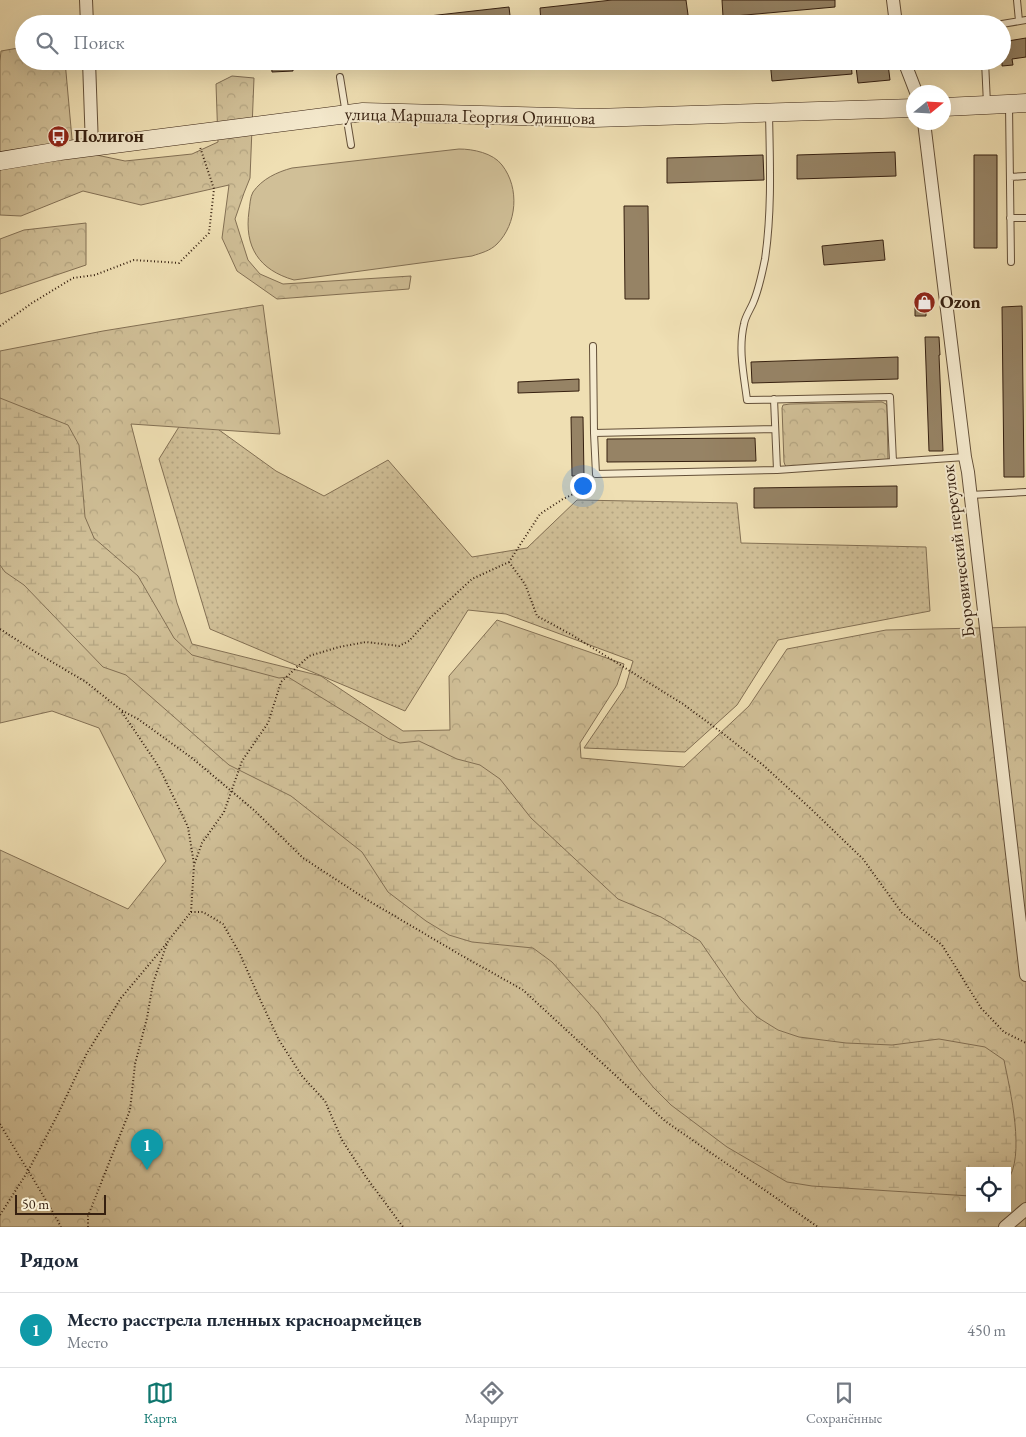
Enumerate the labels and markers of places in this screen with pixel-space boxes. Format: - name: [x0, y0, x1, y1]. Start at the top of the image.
- bus stop icon: Полигон: [46, 124, 70, 148]
- place label: Полигон: [74, 124, 144, 147]
- shop icon: Ozon: [912, 290, 936, 314]
- place label: Ozon: [940, 290, 981, 313]
- pin: 1: [131, 1129, 163, 1170]

